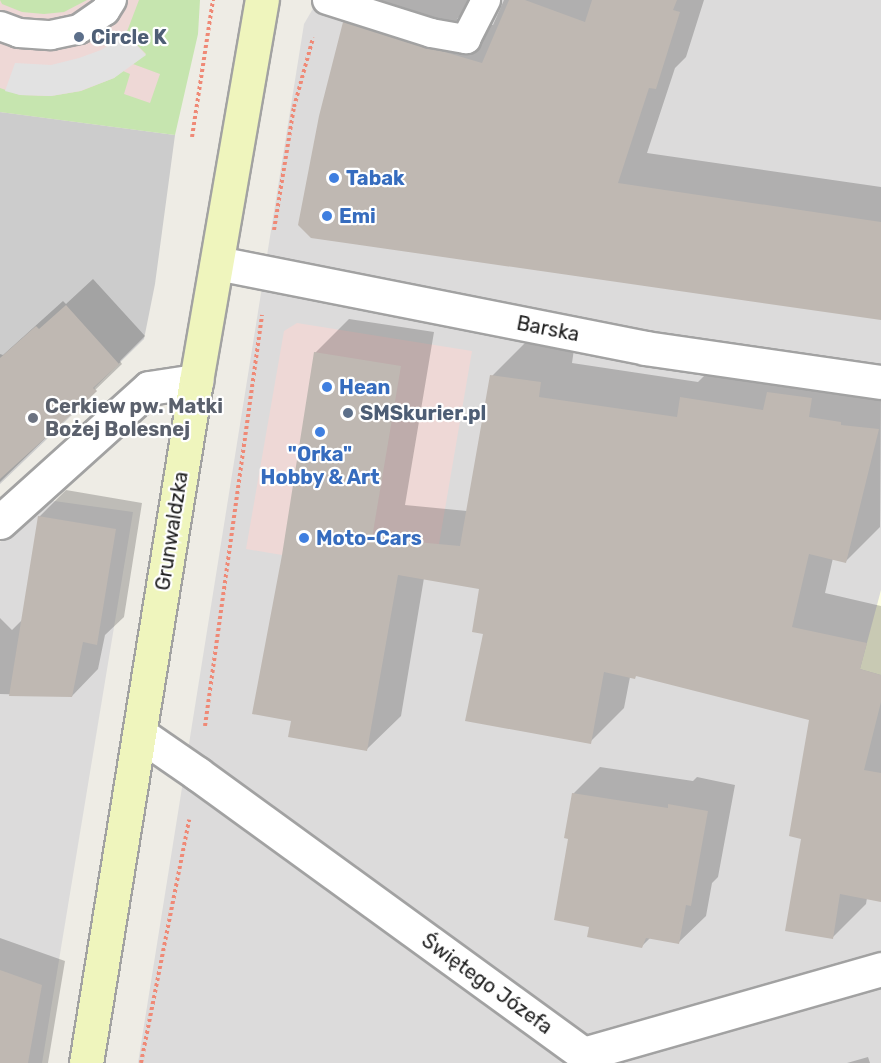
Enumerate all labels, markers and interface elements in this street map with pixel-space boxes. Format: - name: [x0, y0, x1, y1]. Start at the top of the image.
- place label: Circle K: [91, 25, 167, 49]
- marker: Circle K: [72, 30, 86, 44]
- place label: Tabak: [346, 166, 405, 190]
- marker: Tabak: [327, 171, 341, 185]
- place label: Emi: [339, 204, 376, 228]
- marker: Emi: [320, 209, 334, 223]
- street label: Barska: [515, 311, 581, 347]
- place label: Hean: [339, 375, 390, 399]
- marker: Hean: [320, 380, 334, 394]
- place label: Cerkiew pw. Matki Bożej Bolesnej: [45, 394, 223, 441]
- place label: SMSkurier.pl: [360, 401, 486, 425]
- marker: SMSkurier.pl: [341, 406, 355, 420]
- marker: Cerkiew pw. Matki Bożej Bolesnej: [26, 411, 40, 425]
- marker: "Orka" Hobby & Art: [313, 425, 327, 439]
- place label: "Orka" Hobby & Art: [260, 442, 380, 489]
- street label: Grunwaldzka: [151, 470, 193, 592]
- place label: Moto-Cars: [316, 526, 422, 550]
- marker: Moto-Cars: [297, 531, 311, 545]
- street label: Świętego Józefa: [417, 929, 557, 1039]

